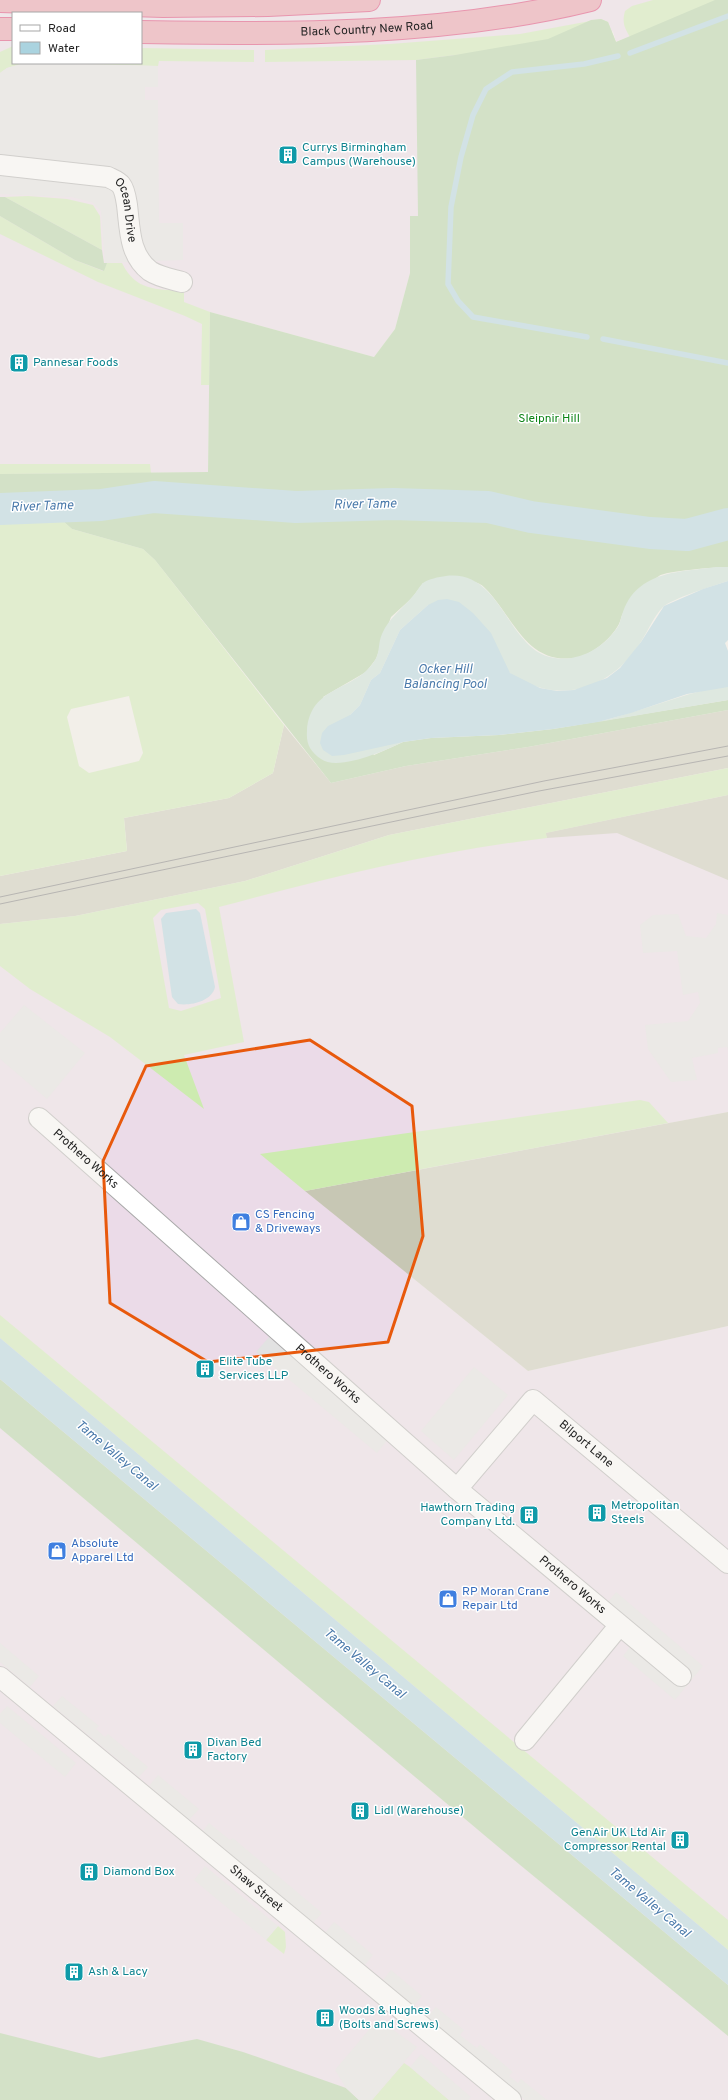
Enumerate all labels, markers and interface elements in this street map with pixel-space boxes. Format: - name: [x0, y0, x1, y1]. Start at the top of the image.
- legend: [12, 12, 142, 64]
- street label: Black Country New Road: [300, 18, 434, 40]
- text: Road: [48, 21, 76, 37]
- text: Water: [48, 41, 80, 57]
- place label: Currys Birmingham Campus (Warehouse): [302, 140, 416, 170]
- building icon: Currys Birmingham Campus (Warehouse): [277, 144, 299, 166]
- street label: Ocean Drive: [111, 174, 140, 244]
- building icon: Pannesar Foods: [8, 352, 30, 374]
- place label: Pannesar Foods: [33, 355, 118, 371]
- park label: Sleipnir Hill: [518, 411, 580, 427]
- water label: River Tame: [334, 496, 397, 514]
- water label: River Tame: [10, 498, 74, 516]
- water label: Ocker Hill Balancing Pool: [403, 662, 487, 693]
- street label: Prothero Works: [49, 1126, 122, 1193]
- place label: CS Fencing & Driveways: [255, 1207, 321, 1237]
- shop icon: CS Fencing & Driveways: [230, 1211, 252, 1233]
- street label: Prothero Works: [291, 1341, 364, 1408]
- place label: Elite Tube Services LLP: [219, 1354, 289, 1384]
- building icon: Elite Tube Services LLP: [194, 1358, 216, 1380]
- water label: Tame Valley Canal: [72, 1417, 161, 1495]
- street label: Bilport Lane: [555, 1417, 617, 1472]
- place label: Metropolitan Steels: [611, 1498, 680, 1528]
- place label: Hawthorn Trading Company Ltd.: [420, 1500, 515, 1530]
- building icon: Metropolitan Steels: [586, 1502, 608, 1524]
- building icon: Hawthorn Trading Company Ltd.: [518, 1504, 540, 1526]
- place label: Absolute Apparel Ltd: [71, 1536, 134, 1566]
- shop icon: Absolute Apparel Ltd: [46, 1540, 68, 1562]
- street label: Prothero Works: [535, 1552, 609, 1618]
- place label: RP Moran Crane Repair Ltd: [462, 1584, 549, 1614]
- shop icon: RP Moran Crane Repair Ltd: [437, 1588, 459, 1610]
- water label: Tame Valley Canal: [320, 1625, 409, 1703]
- place label: Divan Bed Factory: [207, 1735, 262, 1765]
- building icon: Divan Bed Factory: [182, 1739, 204, 1761]
- building icon: Lidl (Warehouse): [349, 1800, 371, 1822]
- place label: Lidl (Warehouse): [374, 1803, 464, 1819]
- place label: GenAir UK Ltd Air Compressor Rental: [564, 1825, 666, 1855]
- building icon: GenAir UK Ltd Air Compressor Rental: [669, 1829, 691, 1851]
- building icon: Diamond Box: [78, 1861, 100, 1883]
- street label: Shaw Street: [226, 1862, 286, 1916]
- place label: Diamond Box: [103, 1864, 175, 1880]
- water label: Tame Valley Canal: [605, 1864, 694, 1942]
- building icon: Ash & Lacy: [63, 1961, 85, 1983]
- place label: Ash & Lacy: [88, 1964, 148, 1980]
- place label: Woods & Hughes (Bolts and Screws): [339, 2003, 439, 2033]
- building icon: Woods & Hughes (Bolts and Screws): [314, 2007, 336, 2029]

